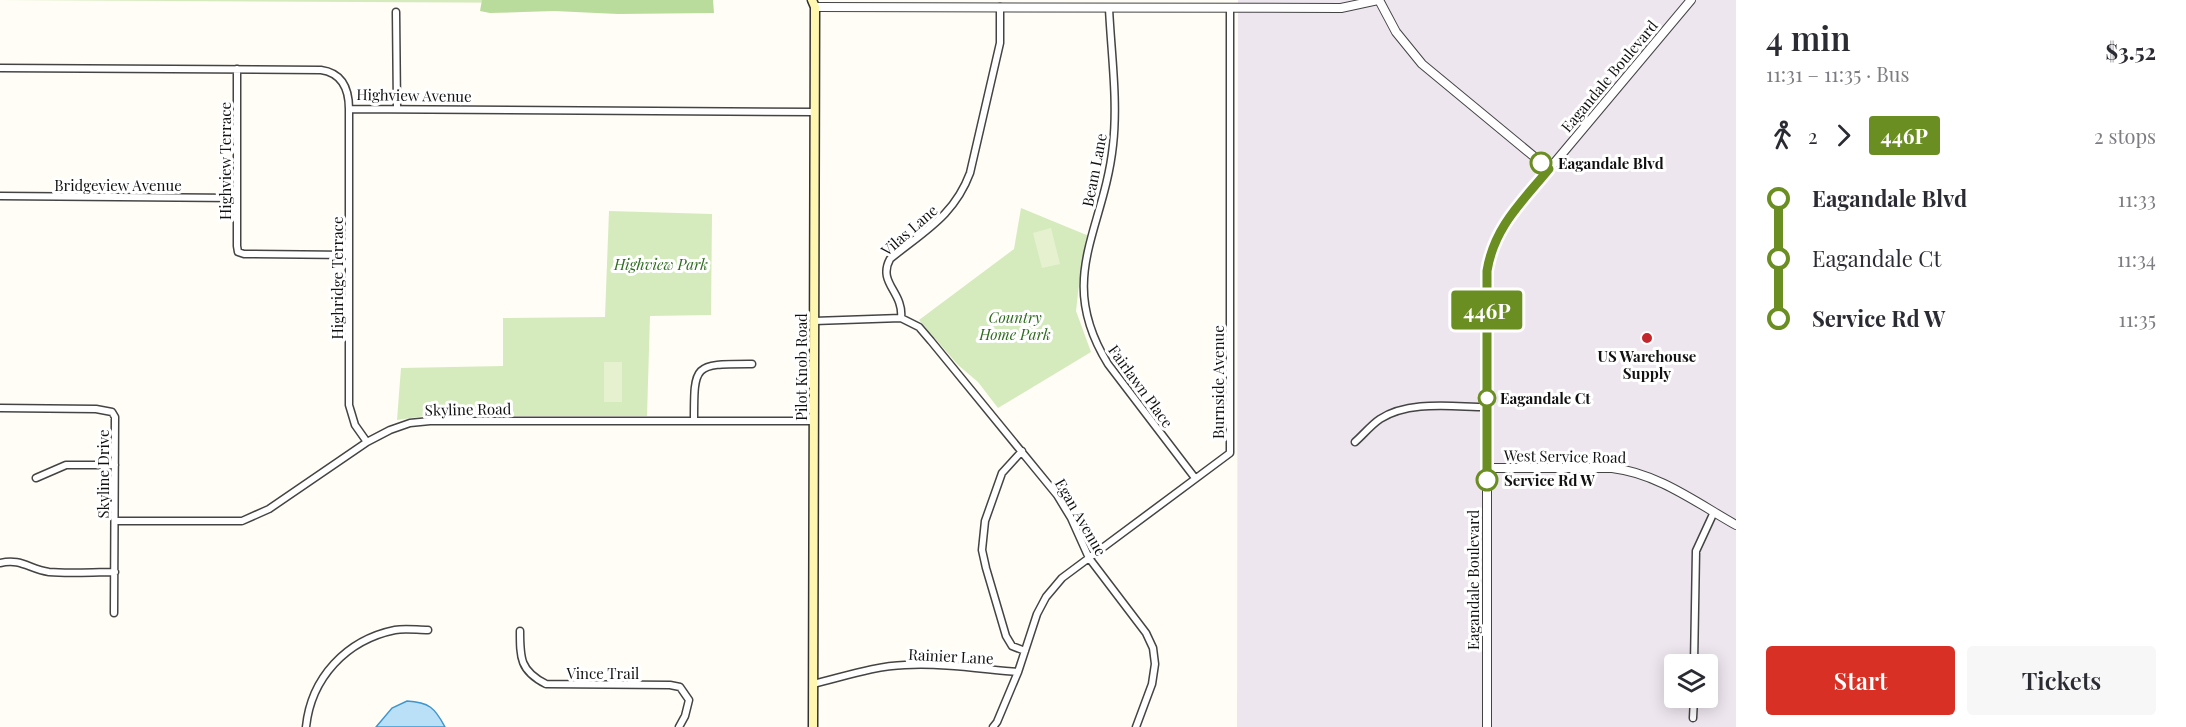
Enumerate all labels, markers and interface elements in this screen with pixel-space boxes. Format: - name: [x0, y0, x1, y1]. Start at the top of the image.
- text: 4 min: [1766, 15, 1851, 59]
- street label: Eagandale Boulevard: [1556, 16, 1662, 136]
- text: $3.52: [2105, 36, 2156, 66]
- text: 11:31 – 11:35 · Bus: [1766, 60, 1909, 87]
- street label: Highview Avenue: [356, 84, 472, 106]
- street label: Highview Terrace: [215, 102, 235, 220]
- icon: walk: [1766, 119, 1799, 152]
- icon: forward: [1827, 119, 1860, 152]
- text: 446P: [1881, 121, 1928, 149]
- text: 2: [1808, 122, 1818, 149]
- text: 2 stops: [2094, 122, 2156, 149]
- street label: Beam Lane: [1077, 132, 1111, 208]
- marker: Eagandale Blvd: [1530, 152, 1552, 174]
- place label: Eagandale Blvd: [1558, 153, 1664, 173]
- street label: Bridgeview Avenue: [54, 175, 182, 195]
- text: Eagandale Blvd: [1812, 183, 1967, 213]
- text: 11:33: [2118, 185, 2156, 212]
- street label: Vilas Lane: [876, 200, 941, 261]
- street label: Highridge Terrace: [327, 217, 347, 339]
- text: Eagandale Ct: [1812, 243, 1941, 273]
- text: 11:34: [2117, 245, 2156, 272]
- park label: Highview Park: [613, 254, 708, 274]
- line badge: 446P: [1445, 290, 1529, 330]
- text: 446P: [1463, 296, 1511, 324]
- text: Service Rd W: [1812, 303, 1945, 333]
- text: 11:35: [2119, 305, 2156, 332]
- park label: Country Home Park: [978, 307, 1051, 344]
- street label: Pilot Knob Road: [791, 313, 811, 421]
- street label: Burnside Avenue: [1208, 325, 1228, 439]
- marker: US Warehouse Supply: [1640, 331, 1654, 345]
- street label: Fairlawn Place: [1104, 341, 1178, 431]
- place label: US Warehouse Supply: [1598, 346, 1697, 383]
- place label: Eagandale Ct: [1500, 388, 1591, 408]
- marker: Eagandale Ct: [1478, 389, 1496, 407]
- street label: Skyline Road: [425, 398, 512, 420]
- street label: Skyline Drive: [93, 429, 113, 519]
- street label: West Service Road: [1503, 445, 1627, 467]
- marker: Service Rd W: [1476, 469, 1498, 491]
- place label: Service Rd W: [1504, 470, 1595, 490]
- street label: Egan Avenue: [1051, 475, 1111, 559]
- street label: Eagandale Boulevard: [1463, 510, 1483, 650]
- street label: Rainier Lane: [908, 644, 994, 668]
- button: Start: [1766, 646, 1955, 715]
- button: Tickets: [1967, 646, 2156, 715]
- map controls: [1664, 654, 1718, 708]
- button: layers: [1664, 654, 1718, 708]
- street label: Vince Trail: [566, 663, 639, 683]

